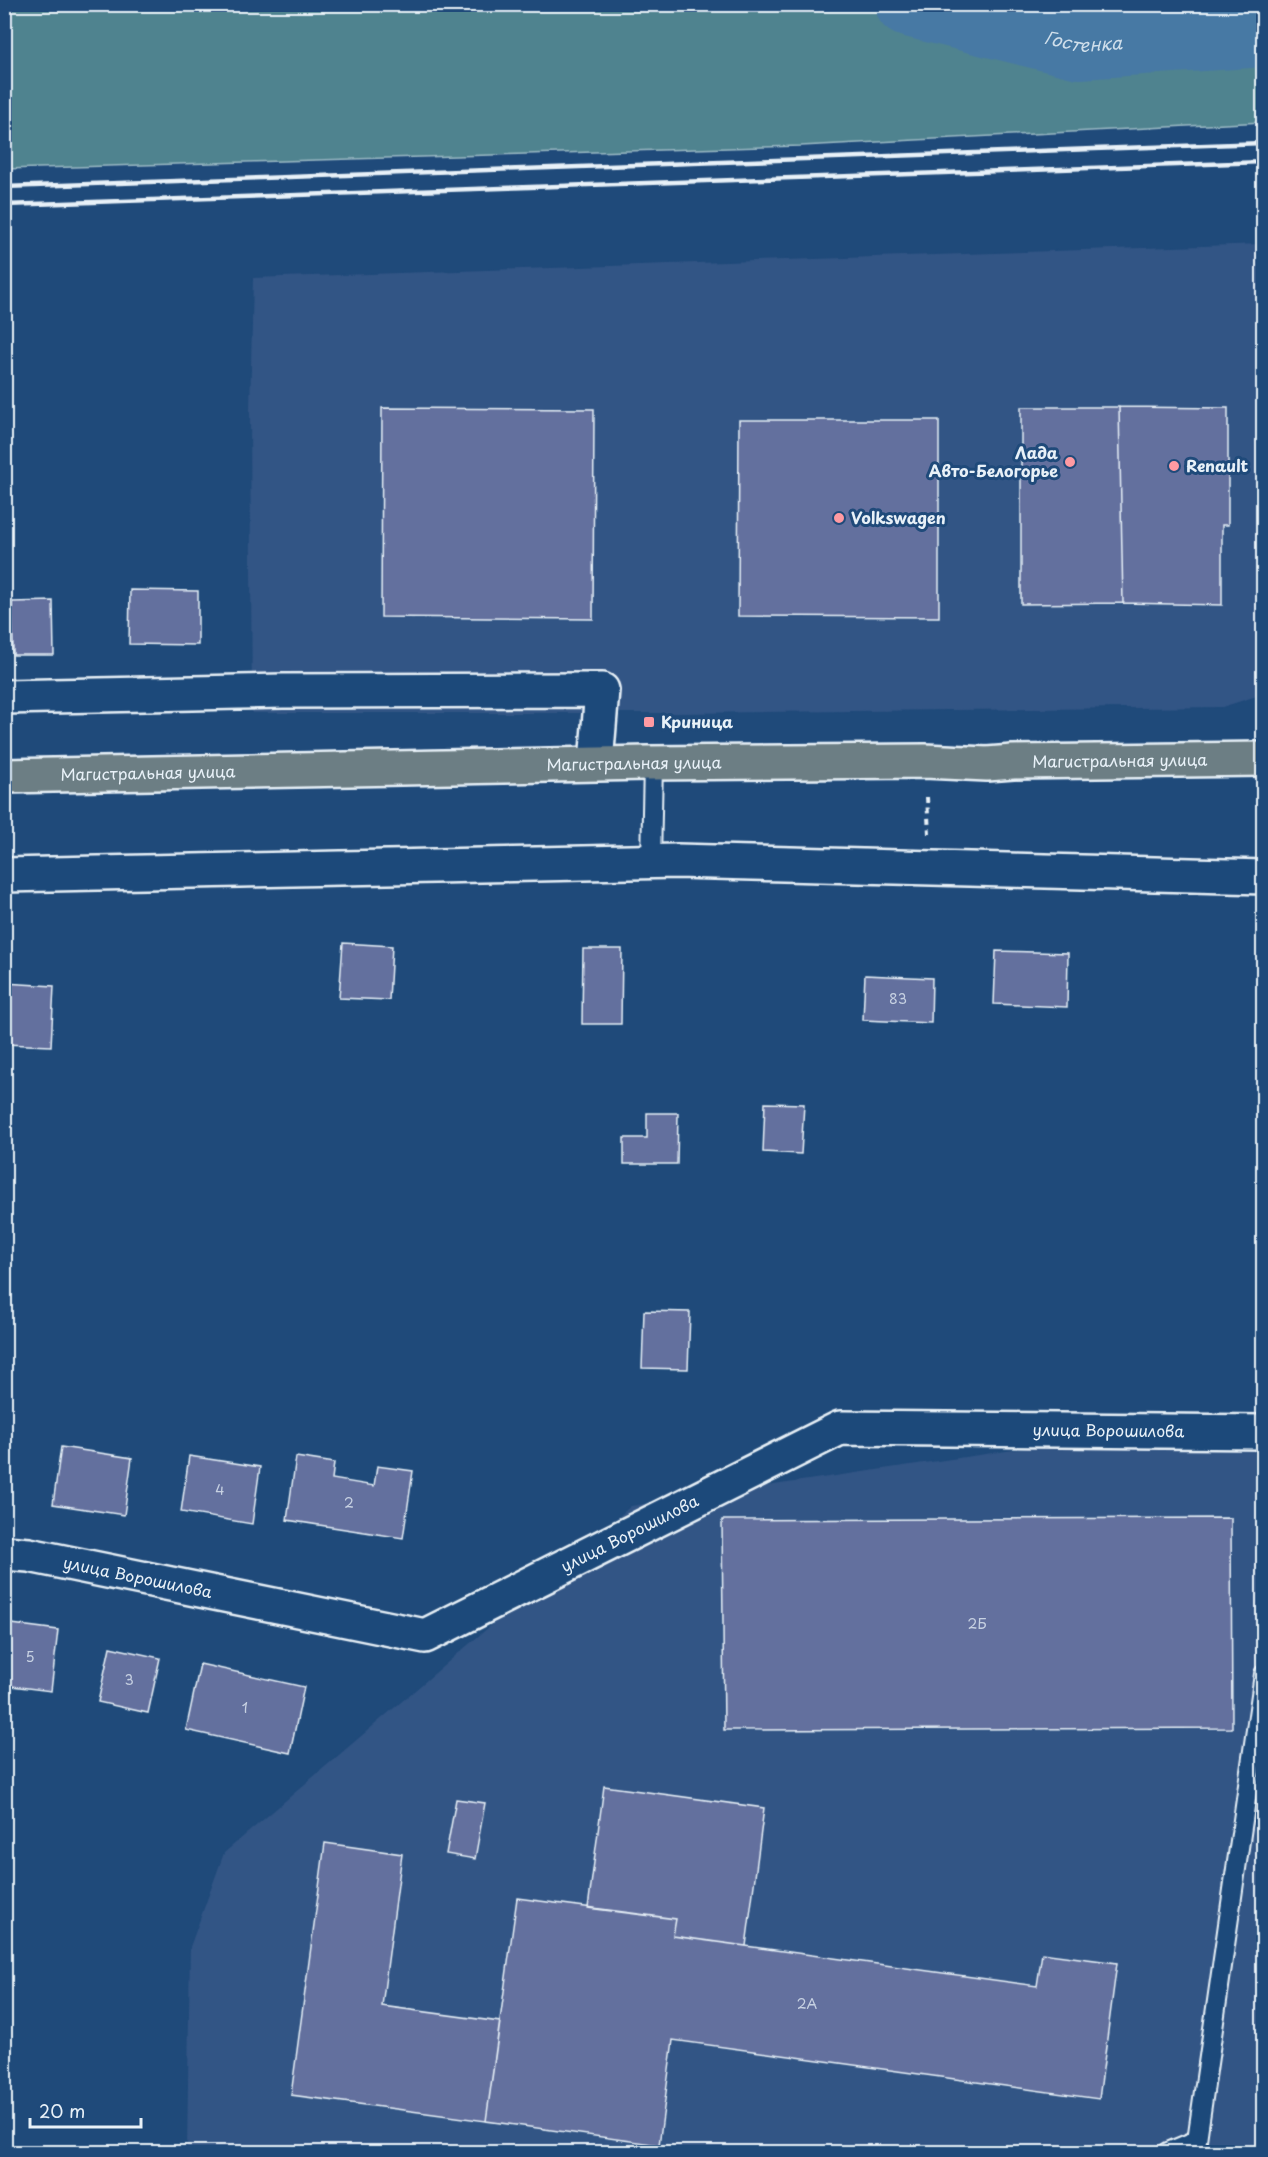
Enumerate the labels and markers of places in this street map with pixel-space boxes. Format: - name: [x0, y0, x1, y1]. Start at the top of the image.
- place label: Лада Авто-Белогорье: [929, 440, 1058, 482]
- place label: Renault: [1186, 453, 1248, 477]
- marker: Лада Авто-Белогорье: [1063, 455, 1077, 469]
- marker: Renault: [1167, 459, 1181, 473]
- place label: Volkswagen: [851, 505, 946, 529]
- marker: Volkswagen: [832, 511, 846, 525]
- place label: Криница: [661, 709, 733, 733]
- marker: Криница: [642, 715, 656, 729]

